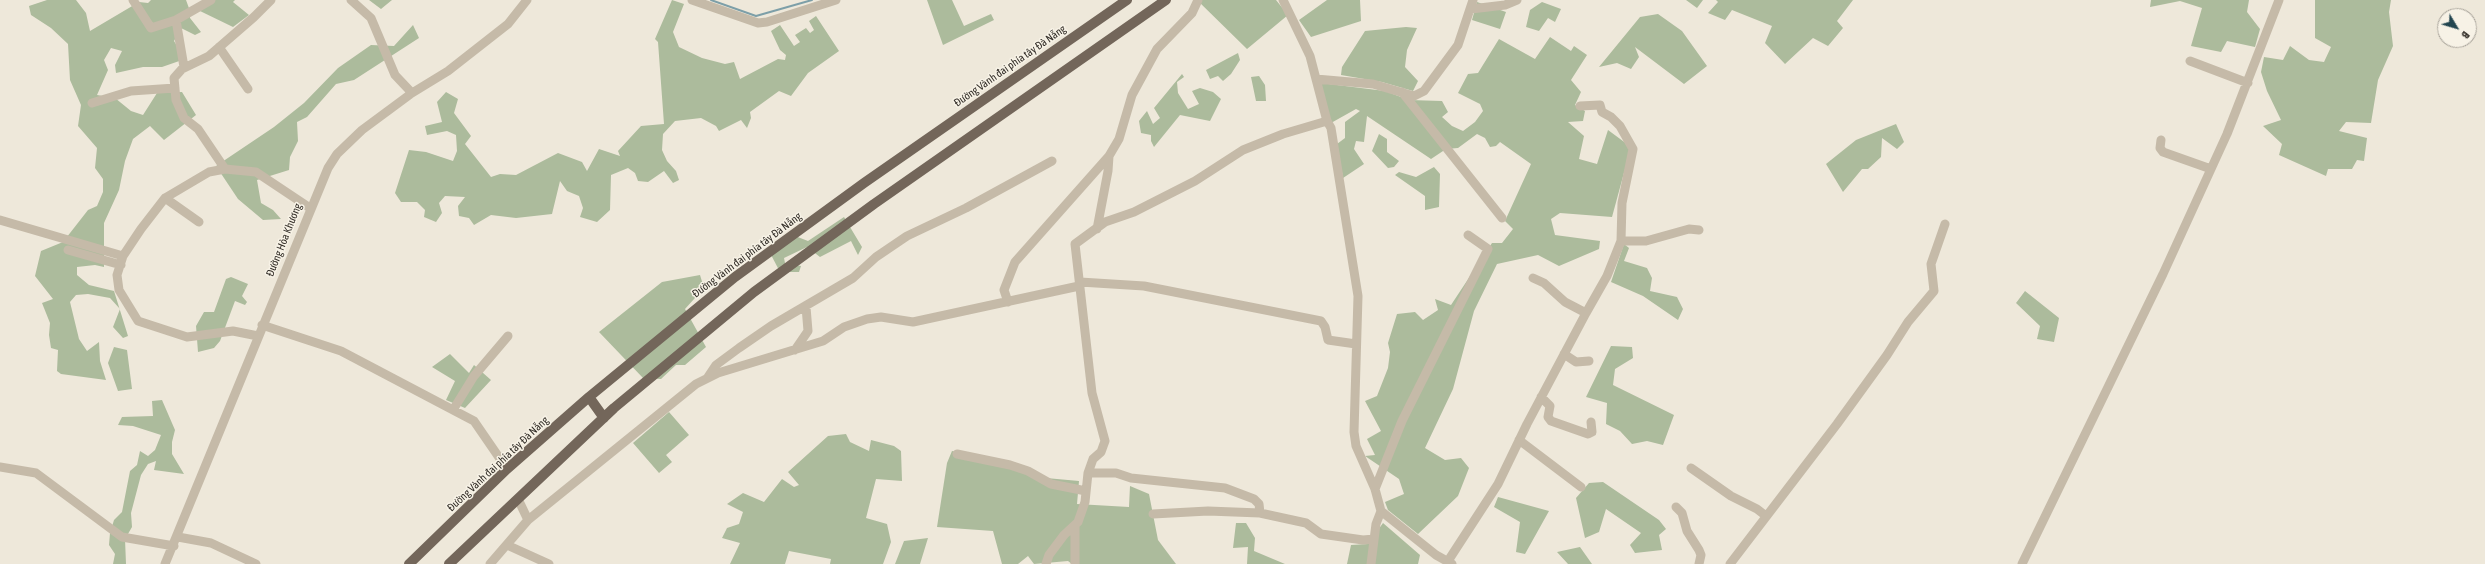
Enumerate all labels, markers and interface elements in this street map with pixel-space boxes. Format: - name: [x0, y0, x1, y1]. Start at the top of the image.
- north arrow: [2437, 8, 2477, 48]
- street label: Đường Vành đai phía tây Đà Nẵng: [952, 22, 1068, 110]
- text: B: [2459, 29, 2472, 41]
- street label: Đường Hòa Khương: [263, 202, 305, 278]
- street label: Đường Vành đai phía tây Đà Nẵng: [690, 210, 804, 300]
- street label: Đường Vành đai phía tây Đà Nẵng: [445, 414, 551, 514]

